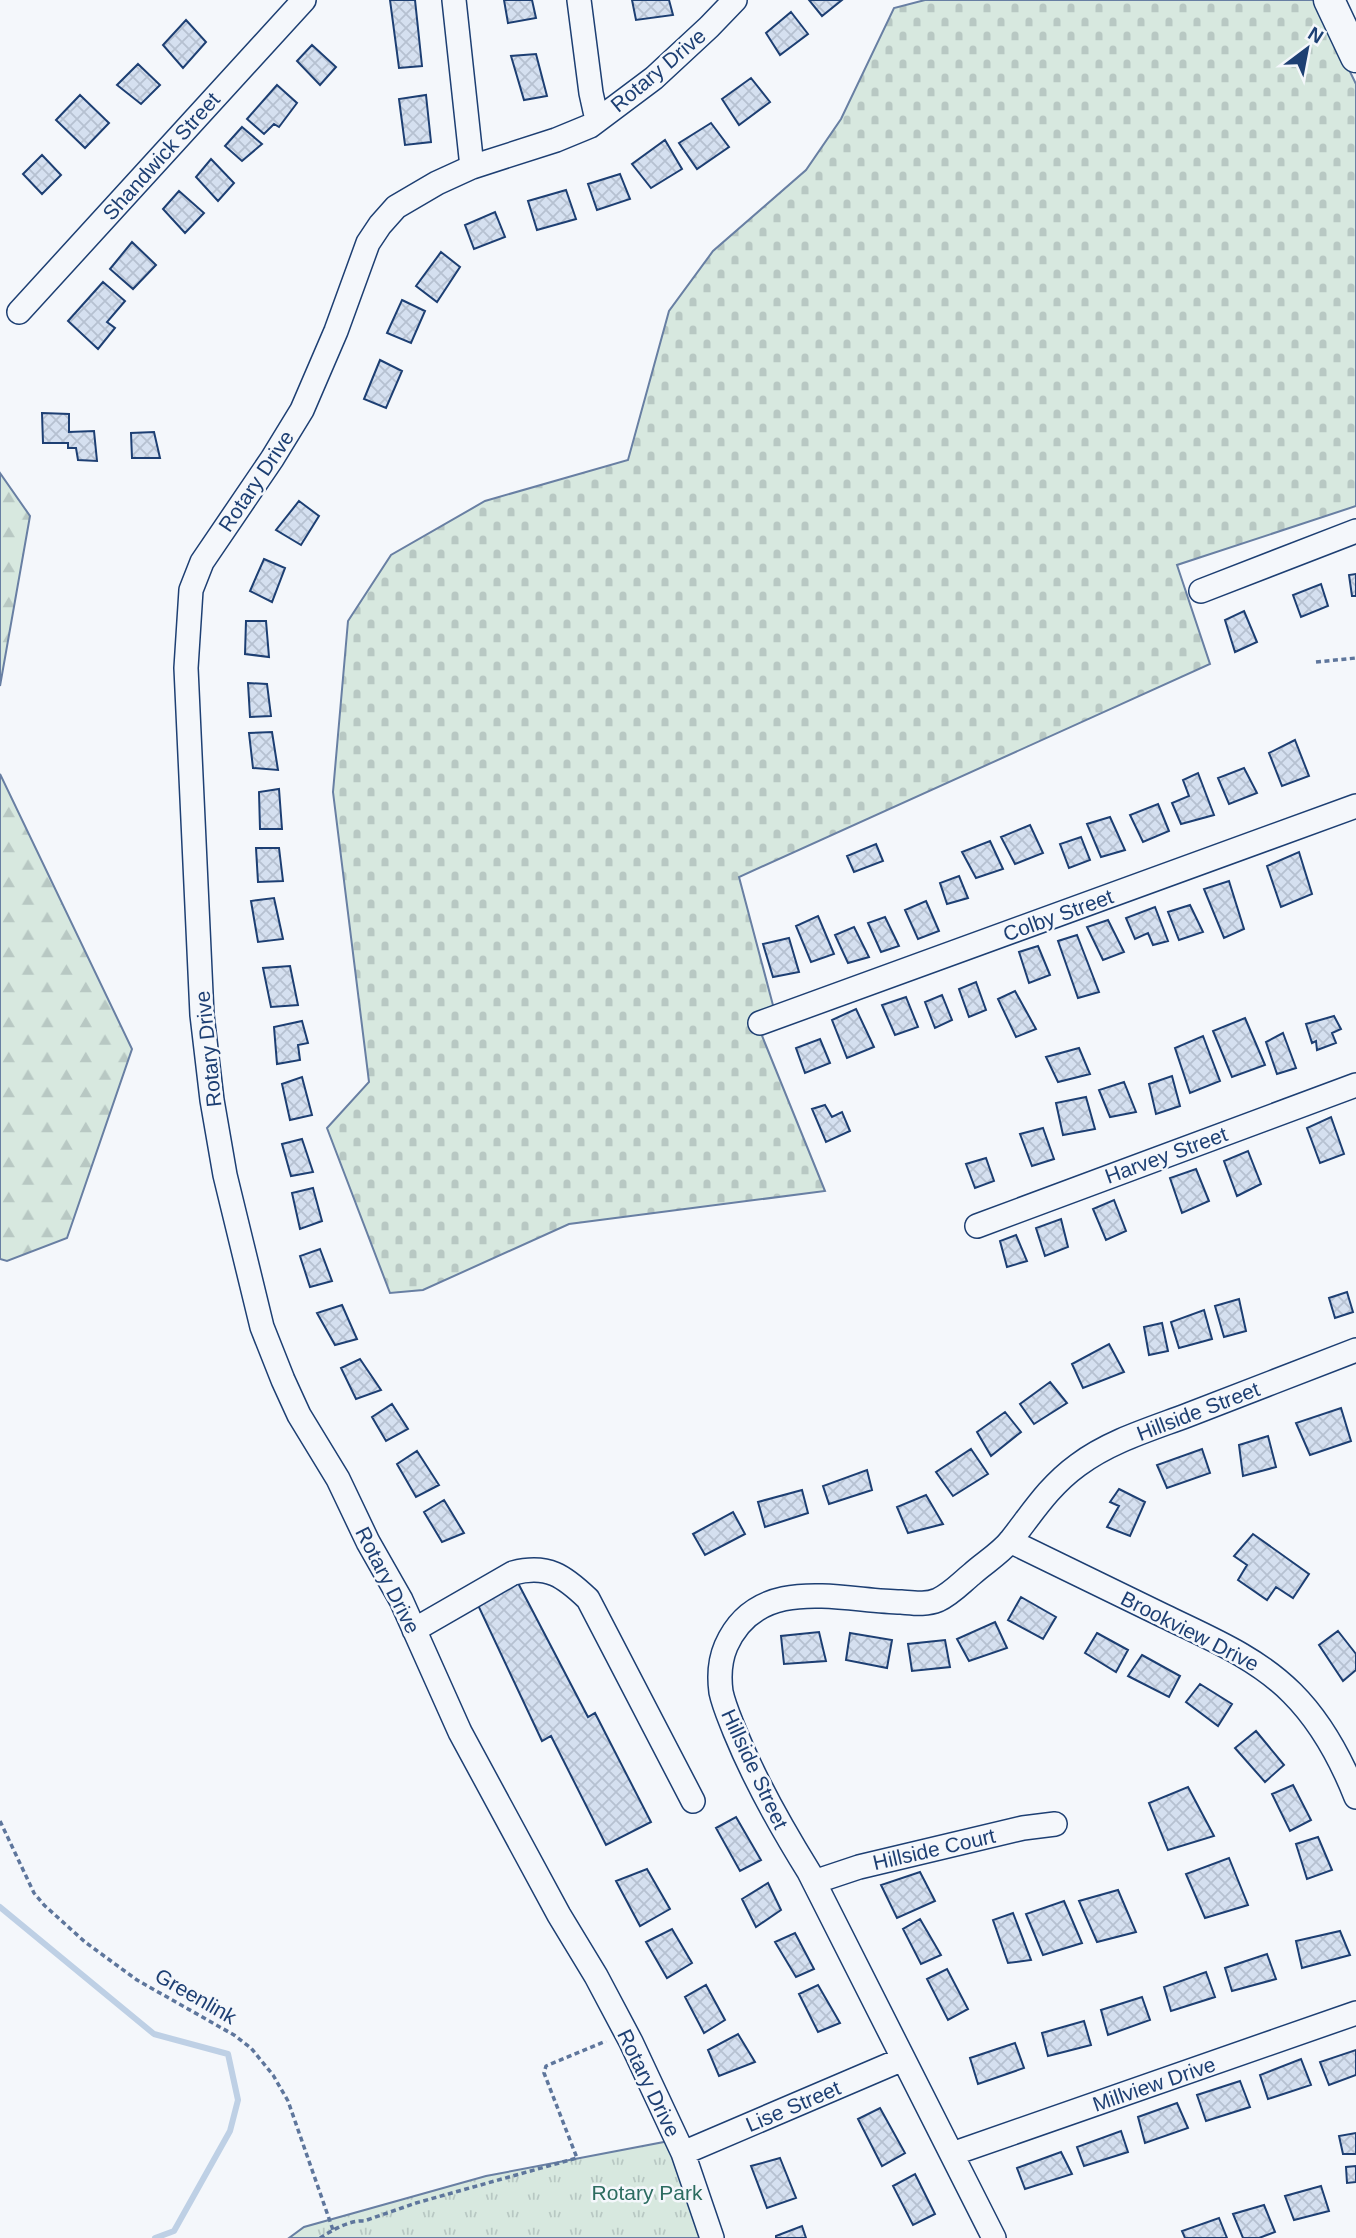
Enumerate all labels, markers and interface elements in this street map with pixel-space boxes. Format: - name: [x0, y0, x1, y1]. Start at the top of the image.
- north arrow: [1272, 14, 1342, 84]
- text: N: [1304, 22, 1327, 48]
- street label: Rotary Drive: [606, 24, 710, 116]
- street label: Shandwick Street: [98, 87, 224, 224]
- street label: Rotary Drive: [214, 426, 298, 536]
- street label: Colby Street: [1000, 884, 1116, 946]
- street label: Rotary Drive: [190, 990, 226, 1108]
- street label: Harvey Street: [1102, 1122, 1230, 1188]
- street label: Hillside Street: [1133, 1377, 1263, 1445]
- street label: Rotary Drive: [351, 1523, 425, 1637]
- street label: Brookview Drive: [1117, 1586, 1263, 1676]
- street label: Hillside Street: [717, 1705, 793, 1833]
- street label: Hillside Court: [871, 1824, 998, 1874]
- street label: Greenlink: [151, 1964, 241, 2029]
- street label: Rotary Drive: [613, 2026, 685, 2140]
- street label: Millview Drive: [1090, 2052, 1218, 2116]
- street label: Lise Street: [742, 2076, 844, 2136]
- park label: Rotary Park: [592, 2181, 703, 2204]

